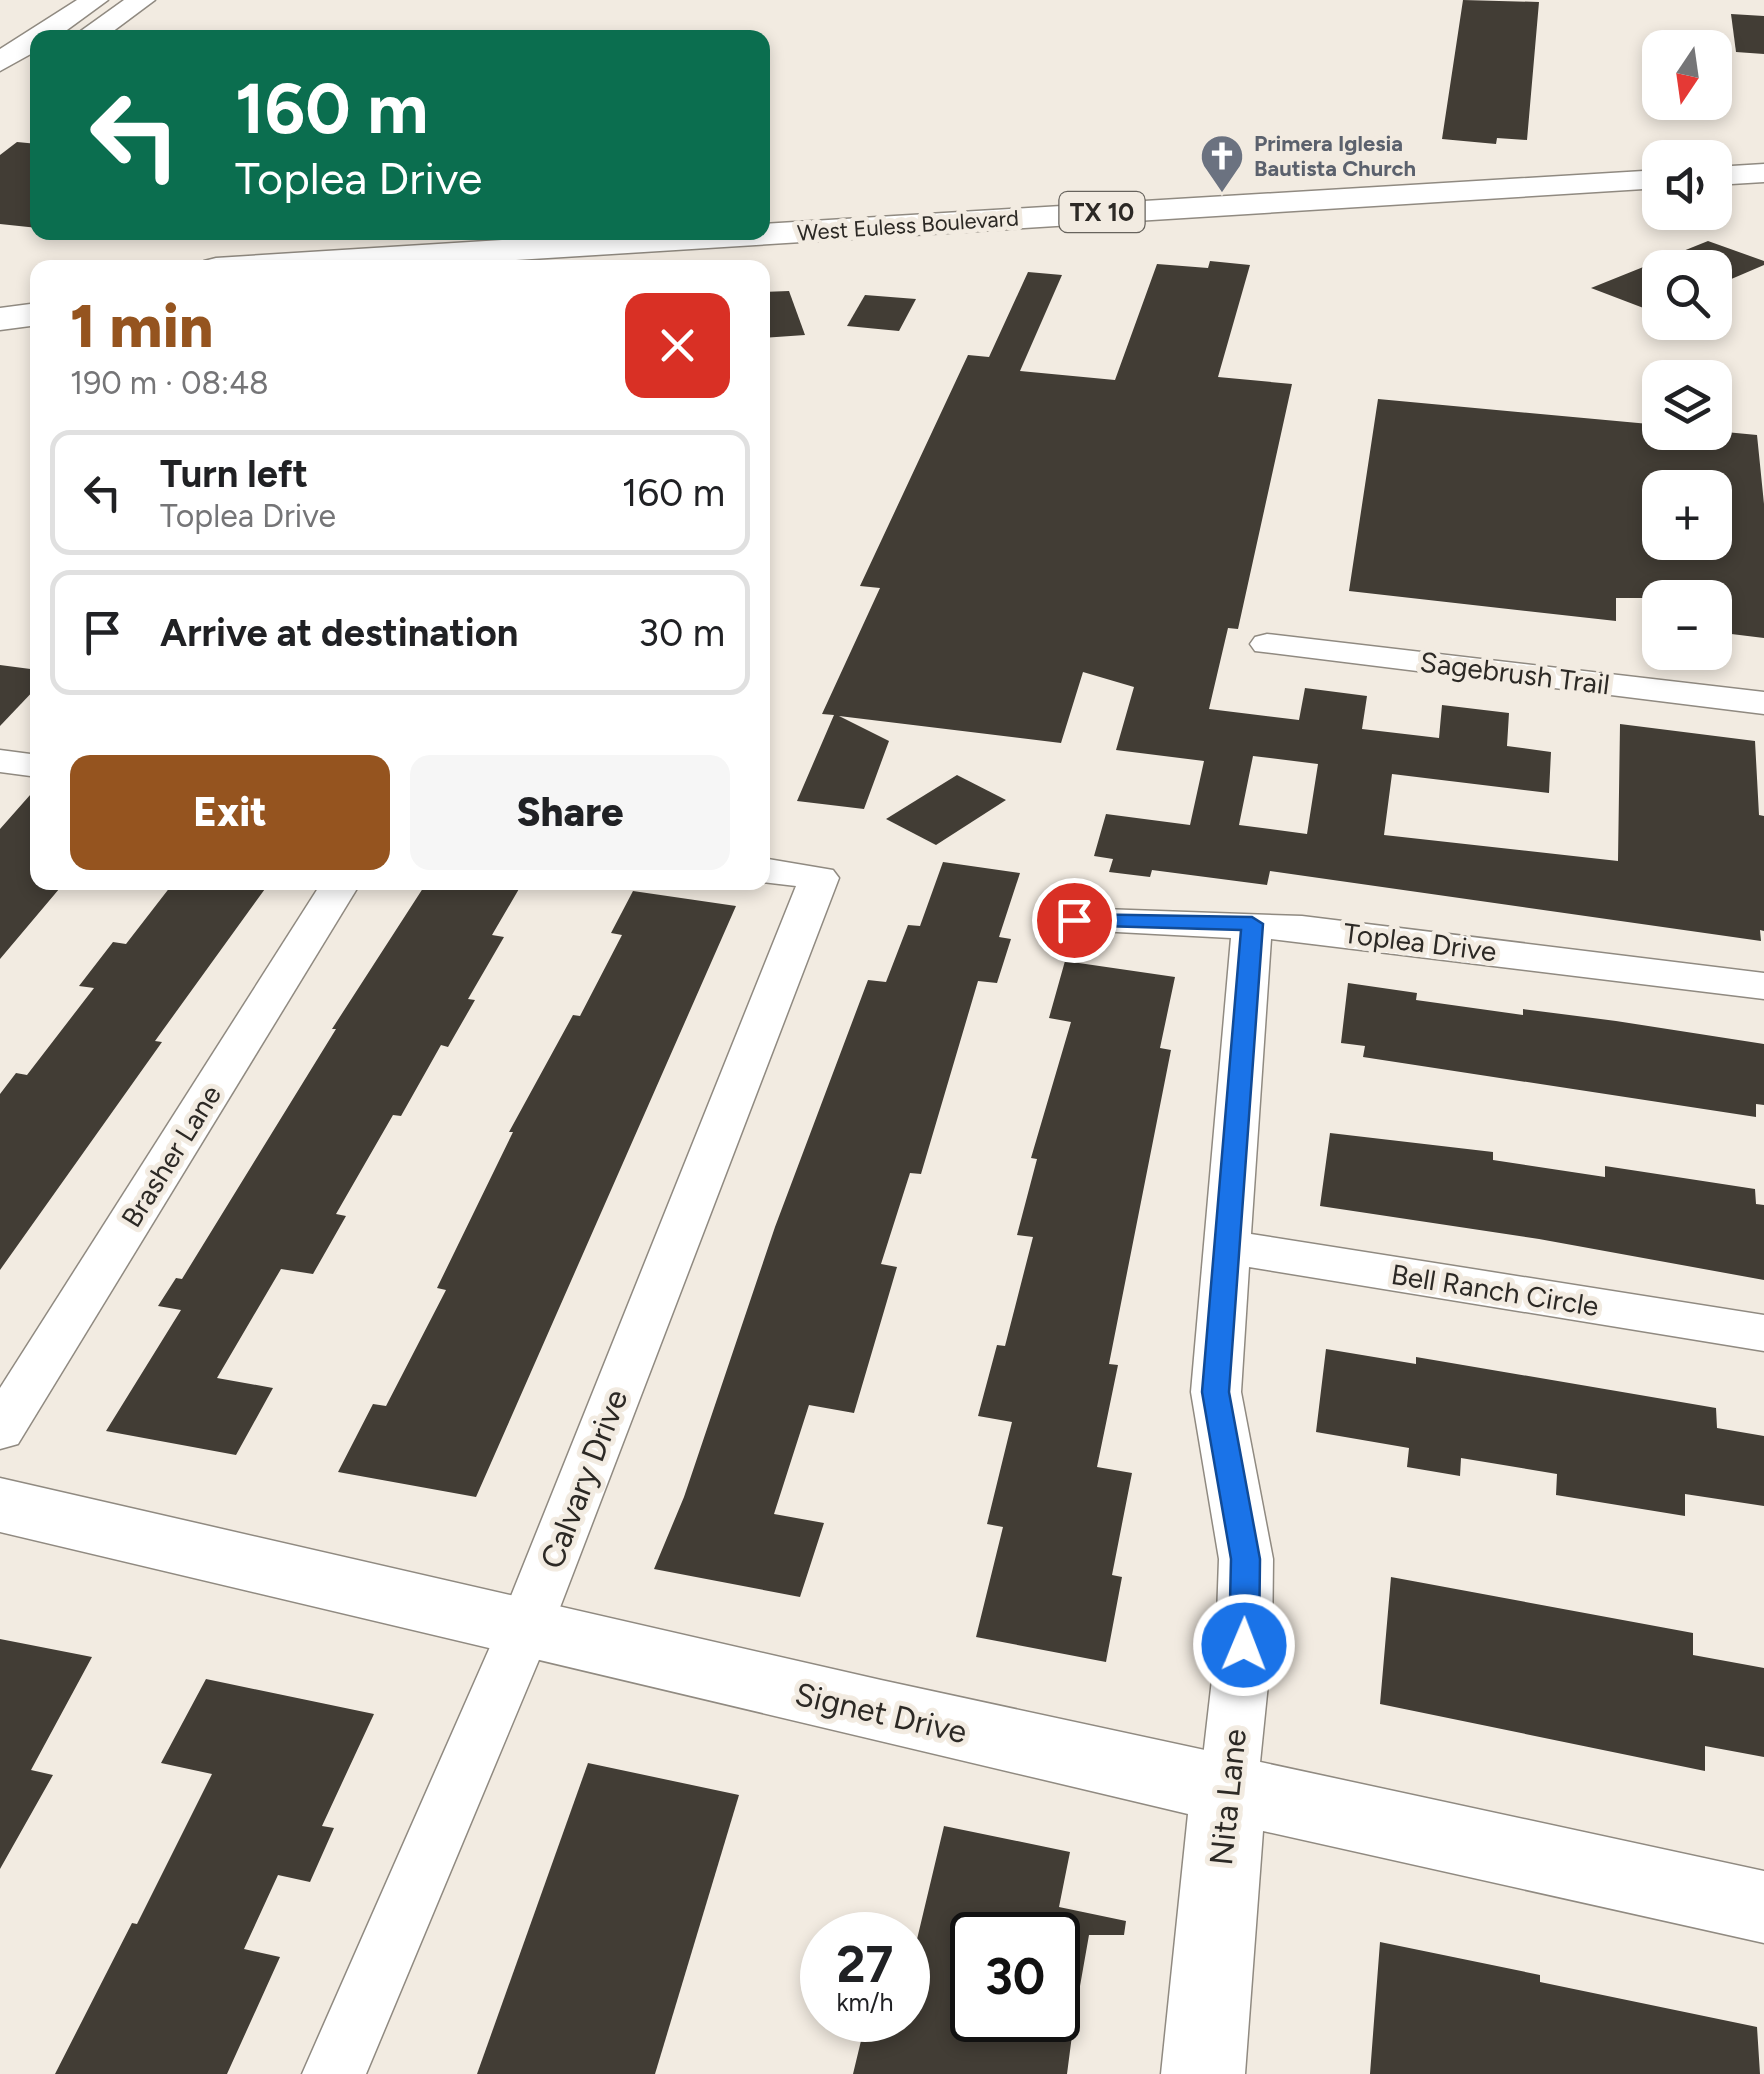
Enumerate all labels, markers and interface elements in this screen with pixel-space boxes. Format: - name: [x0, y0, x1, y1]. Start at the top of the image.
- north arrow: [1642, 30, 1732, 120]
- map controls: [1642, 30, 1732, 670]
- text: 160 m: [235, 66, 428, 151]
- icon: left: [70, 70, 200, 200]
- place label: Primera Iglesia Bautista Church: [1254, 130, 1416, 182]
- church icon: Primera Iglesia Bautista Church: [1199, 133, 1245, 194]
- button: sound: [1642, 140, 1732, 230]
- text: Toplea Drive: [235, 151, 482, 205]
- road number: TX 10: [1060, 192, 1144, 232]
- street label: West Euless Boulevard: [796, 204, 1020, 247]
- button: search: [1642, 250, 1732, 340]
- text: 1 min: [70, 290, 213, 362]
- button: close: [625, 293, 730, 398]
- button: layers: [1642, 360, 1732, 450]
- text: 190 m · 08:48: [70, 364, 269, 402]
- text: Turn left: [160, 451, 308, 497]
- icon: left: [75, 465, 130, 520]
- text: 160 m: [622, 470, 725, 516]
- button: +: [1642, 470, 1732, 560]
- text: Toplea Drive: [160, 497, 336, 535]
- button: −: [1642, 580, 1732, 670]
- icon: arrive: [75, 605, 130, 660]
- text: Arrive at destination: [160, 610, 518, 656]
- text: 30 m: [638, 610, 725, 656]
- street label: Sagebrush Trail: [1418, 644, 1612, 702]
- button: Exit: [70, 755, 390, 870]
- button: Share: [410, 755, 730, 870]
- pin: [1032, 878, 1117, 963]
- icon: arrive: [1047, 893, 1102, 948]
- street label: Toplea Drive: [1342, 916, 1498, 968]
- street label: Brasher Lane: [114, 1079, 228, 1233]
- street label: Bell Ranch Circle: [1389, 1257, 1601, 1323]
- street label: Calvary Drive: [532, 1384, 636, 1574]
- position arrow: [1192, 1593, 1296, 1697]
- street label: Signet Drive: [791, 1675, 971, 1751]
- street label: Nita Lane: [1202, 1727, 1254, 1867]
- speed limit sign: 30: [950, 1912, 1080, 2042]
- text: 27: [837, 1934, 893, 1995]
- text: km/h: [836, 1987, 894, 2017]

